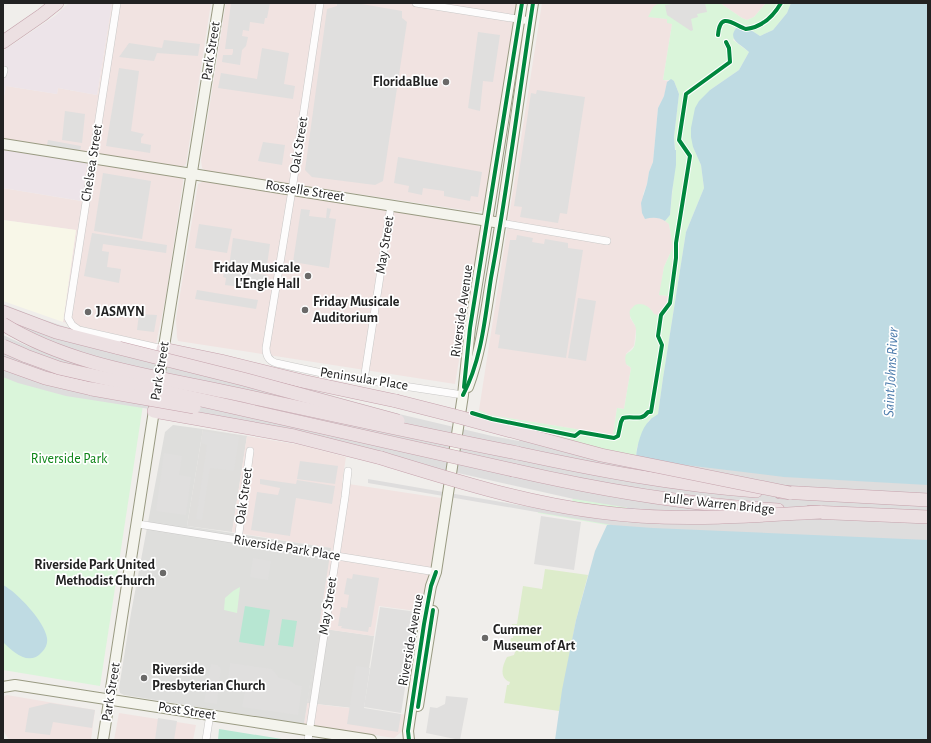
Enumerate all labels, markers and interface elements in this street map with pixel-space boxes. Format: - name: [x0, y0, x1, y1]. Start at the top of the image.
- street label: Park Street: [199, 20, 223, 81]
- place label: FloridaBlue: [373, 75, 438, 89]
- marker: FloridaBlue: [441, 77, 451, 87]
- street label: Oak Street: [288, 115, 310, 174]
- street label: Chelsea Street: [79, 123, 105, 203]
- street label: Rosselle Street: [265, 178, 346, 204]
- street label: May Street: [374, 215, 397, 275]
- place label: Friday Musicale L'Engle Hall: [214, 261, 300, 291]
- street label: Riverside Avenue: [449, 264, 475, 358]
- marker: Friday Musicale L'Engle Hall: [303, 271, 313, 281]
- place label: Friday Musicale Auditorium: [313, 295, 400, 325]
- place label: JASMYN: [96, 305, 145, 319]
- marker: Friday Musicale Auditorium: [300, 305, 310, 315]
- marker: JASMYN: [83, 307, 93, 317]
- water label: Saint Johns River: [881, 326, 901, 417]
- street label: Park Street: [148, 340, 172, 401]
- street label: Peninsular Place: [319, 365, 409, 393]
- park label: Riverside Park: [31, 452, 108, 466]
- street label: Oak Street: [233, 466, 255, 525]
- street label: Fuller Warren Bridge: [663, 491, 775, 517]
- street label: Riverside Park Place: [233, 533, 341, 563]
- place label: Riverside Park United Methodist Church: [34, 558, 156, 588]
- marker: Riverside Park United Methodist Church: [158, 568, 168, 578]
- street label: May Street: [317, 576, 340, 636]
- street label: Riverside Avenue: [396, 593, 426, 687]
- place label: Cummer Museum of Art: [493, 623, 575, 653]
- marker: Cummer Museum of Art: [480, 633, 490, 643]
- street label: Park Street: [99, 661, 123, 722]
- place label: Riverside Presbyterian Church: [152, 663, 266, 693]
- marker: Riverside Presbyterian Church: [139, 673, 149, 683]
- street label: Post Street: [157, 700, 217, 723]

